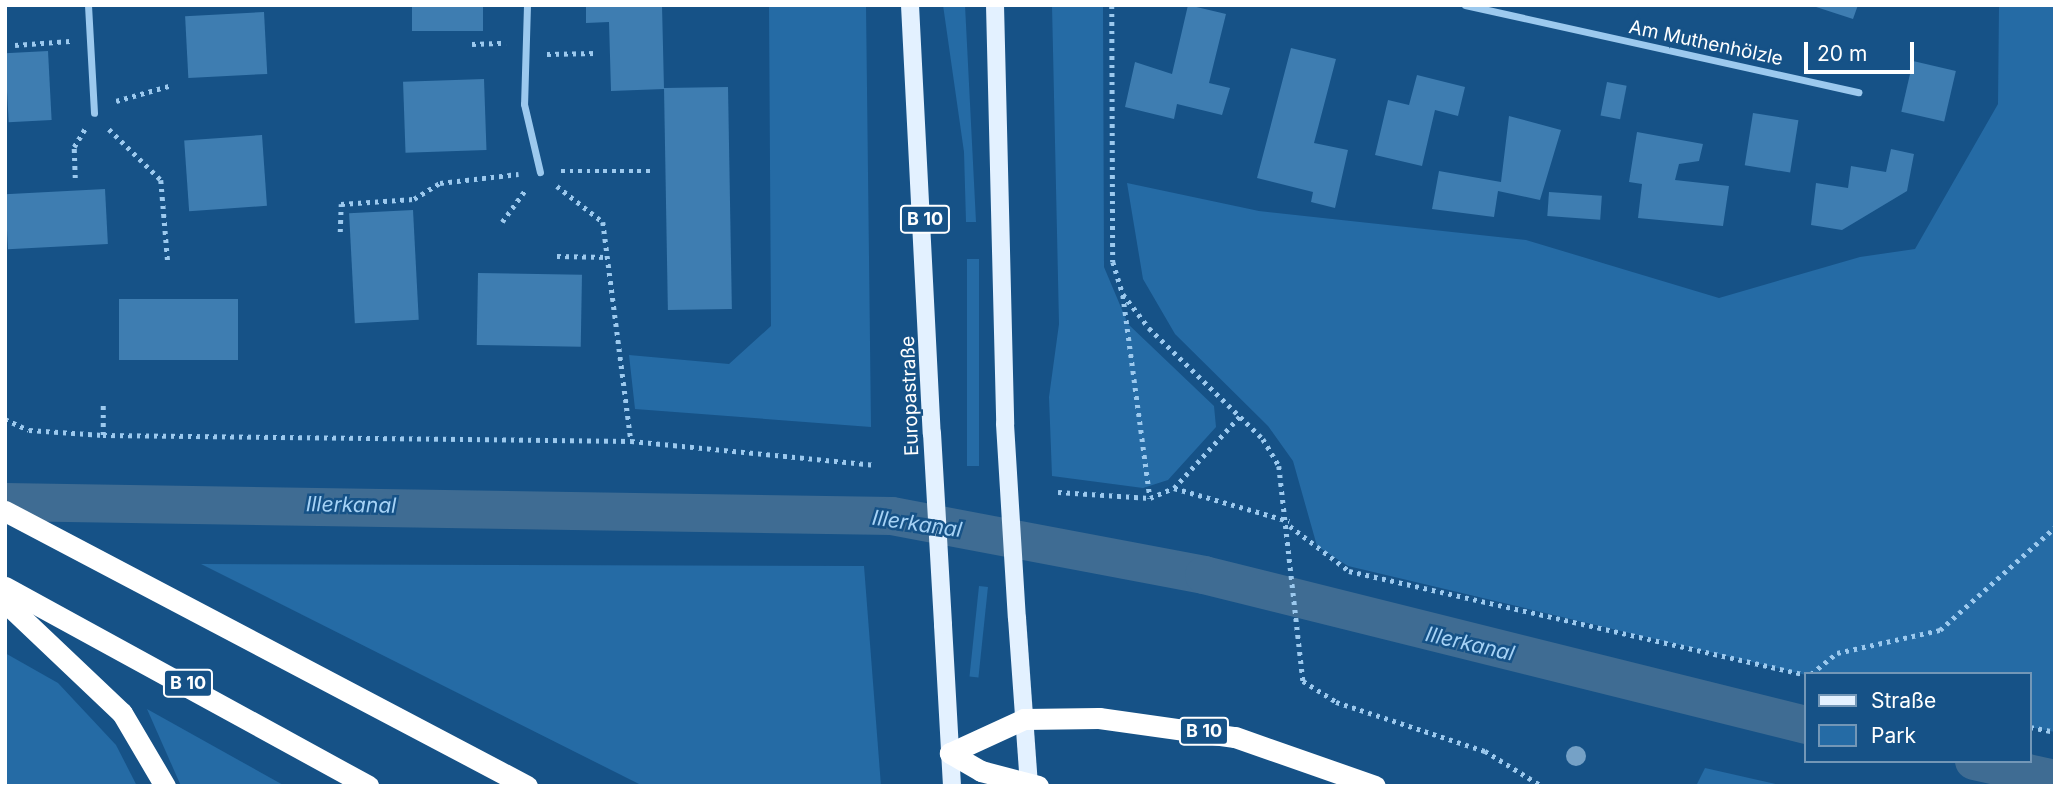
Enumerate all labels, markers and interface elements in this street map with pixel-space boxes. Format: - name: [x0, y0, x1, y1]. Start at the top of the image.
- street label: Am Muthenhölzle: [1627, 16, 1785, 70]
- scale bar: [1808, 28, 1918, 72]
- text: 20 m: [1817, 41, 1867, 66]
- road number: B 10: [899, 204, 951, 233]
- street label: Europastraße: [897, 336, 923, 456]
- water label: Illerkanal: [306, 492, 396, 518]
- water label: Illerkanal: [870, 505, 964, 543]
- water label: Illerkanal: [1423, 622, 1517, 666]
- road number: B 10: [162, 668, 214, 698]
- legend: [1804, 672, 2032, 763]
- text: Straße: [1871, 688, 1936, 713]
- road number: B 10: [1178, 716, 1230, 746]
- text: Park: [1871, 723, 1916, 748]

